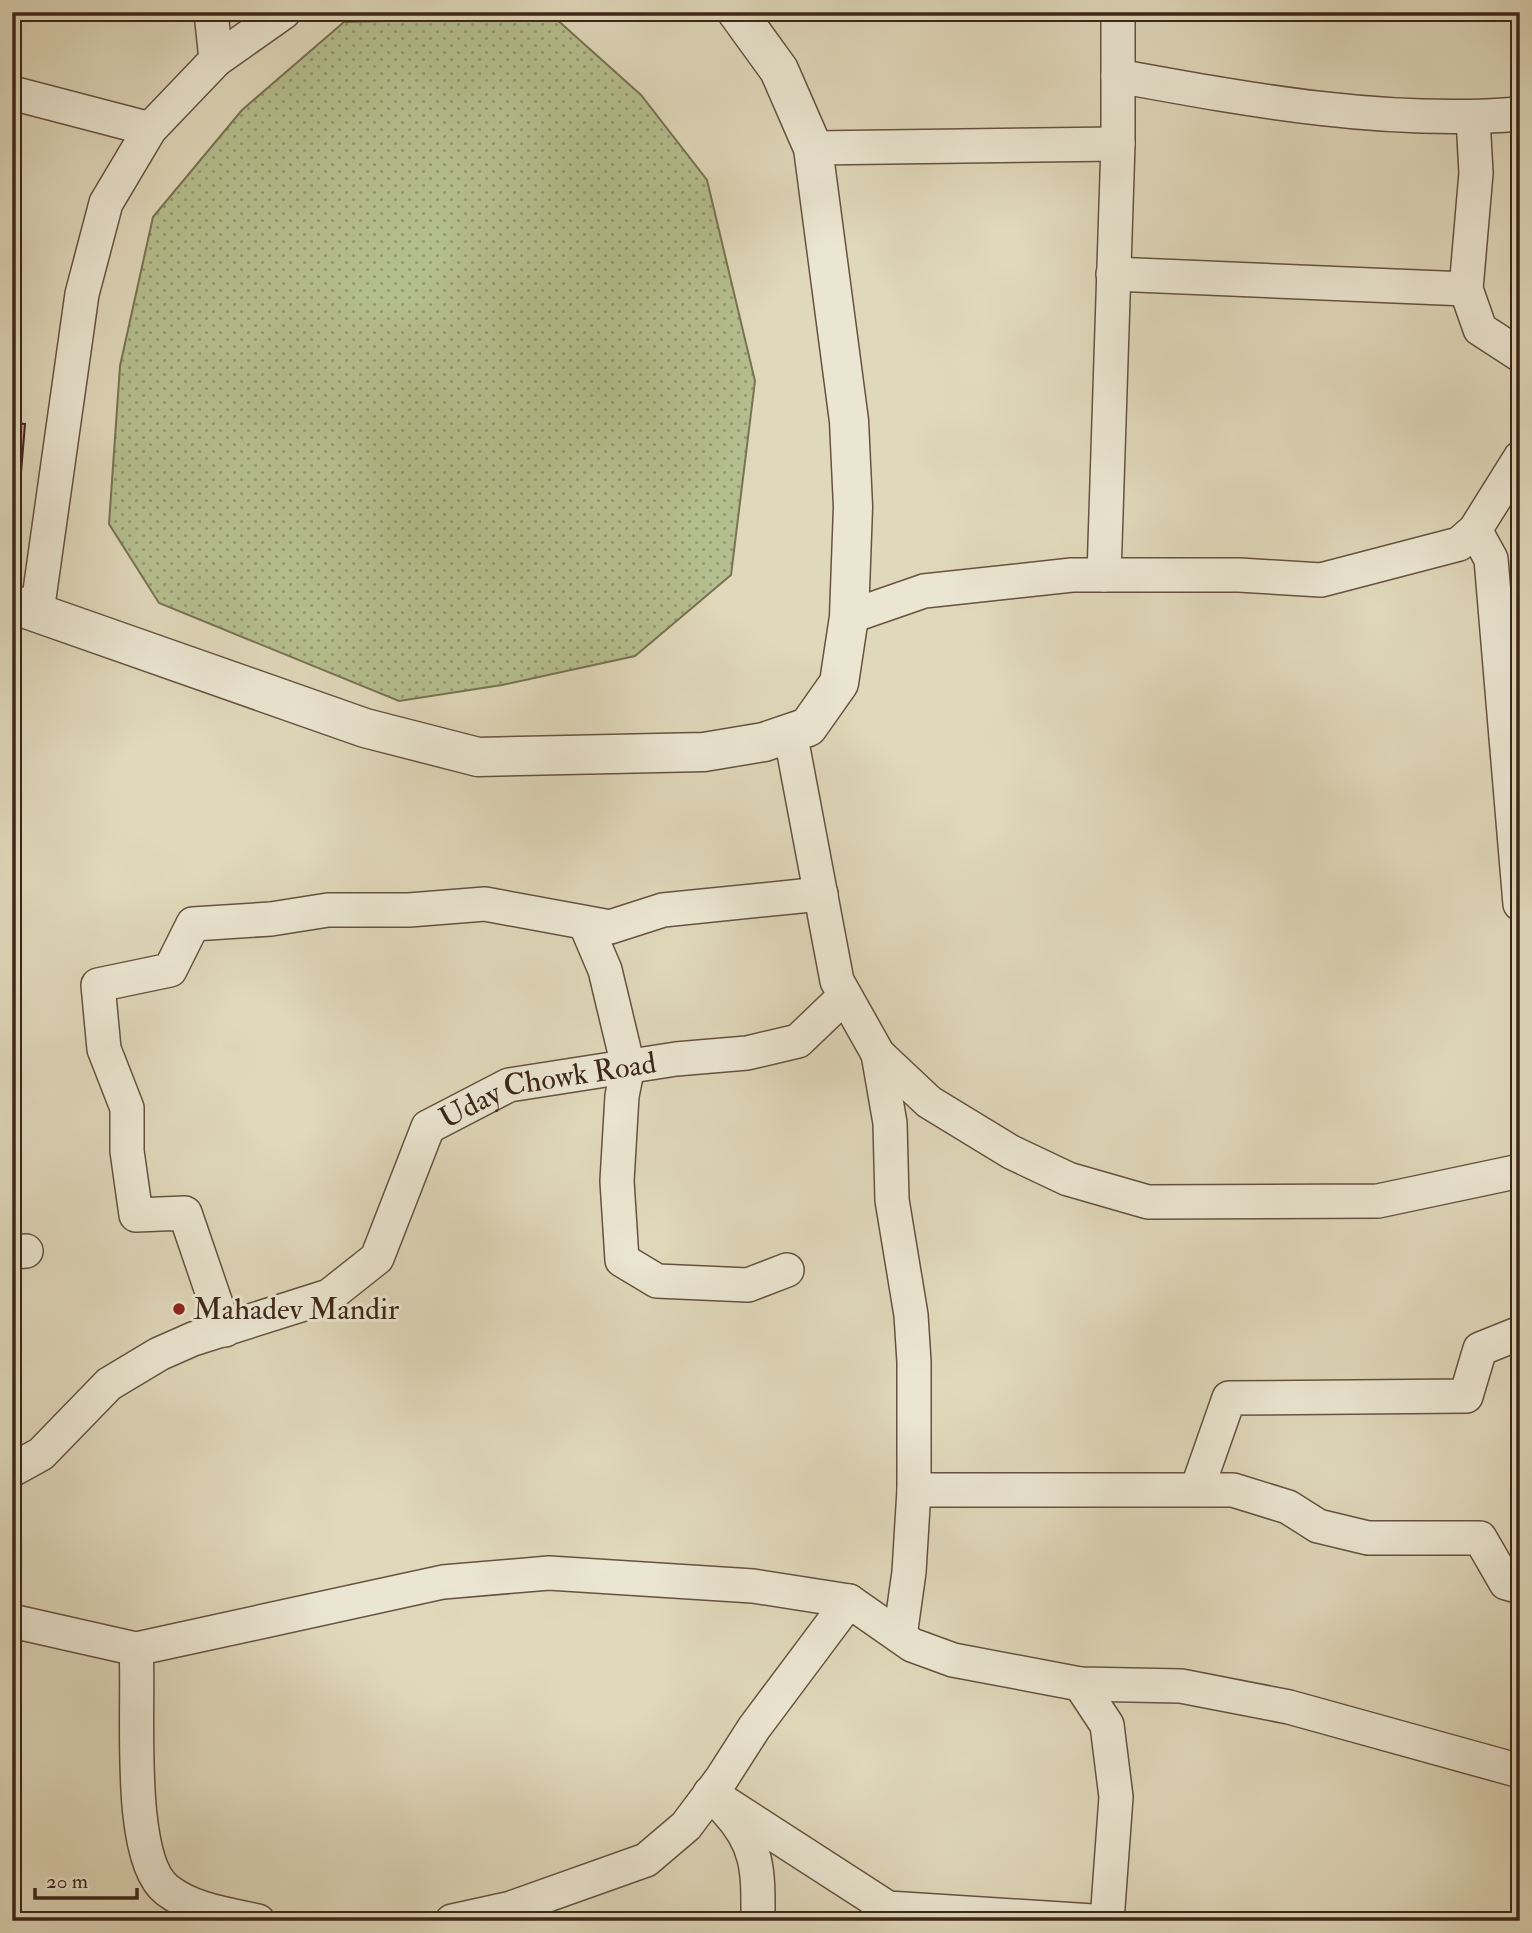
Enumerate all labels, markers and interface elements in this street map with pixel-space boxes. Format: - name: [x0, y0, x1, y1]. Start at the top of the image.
- street label: Uday Chowk Road: [433, 1044, 659, 1137]
- place label: Mahadev Mandir: [193, 1291, 399, 1328]
- marker: Mahadev Mandir: [171, 1301, 187, 1317]
- scale bar: [35, 1856, 136, 1900]
- text: 20 m: [46, 1868, 88, 1895]

